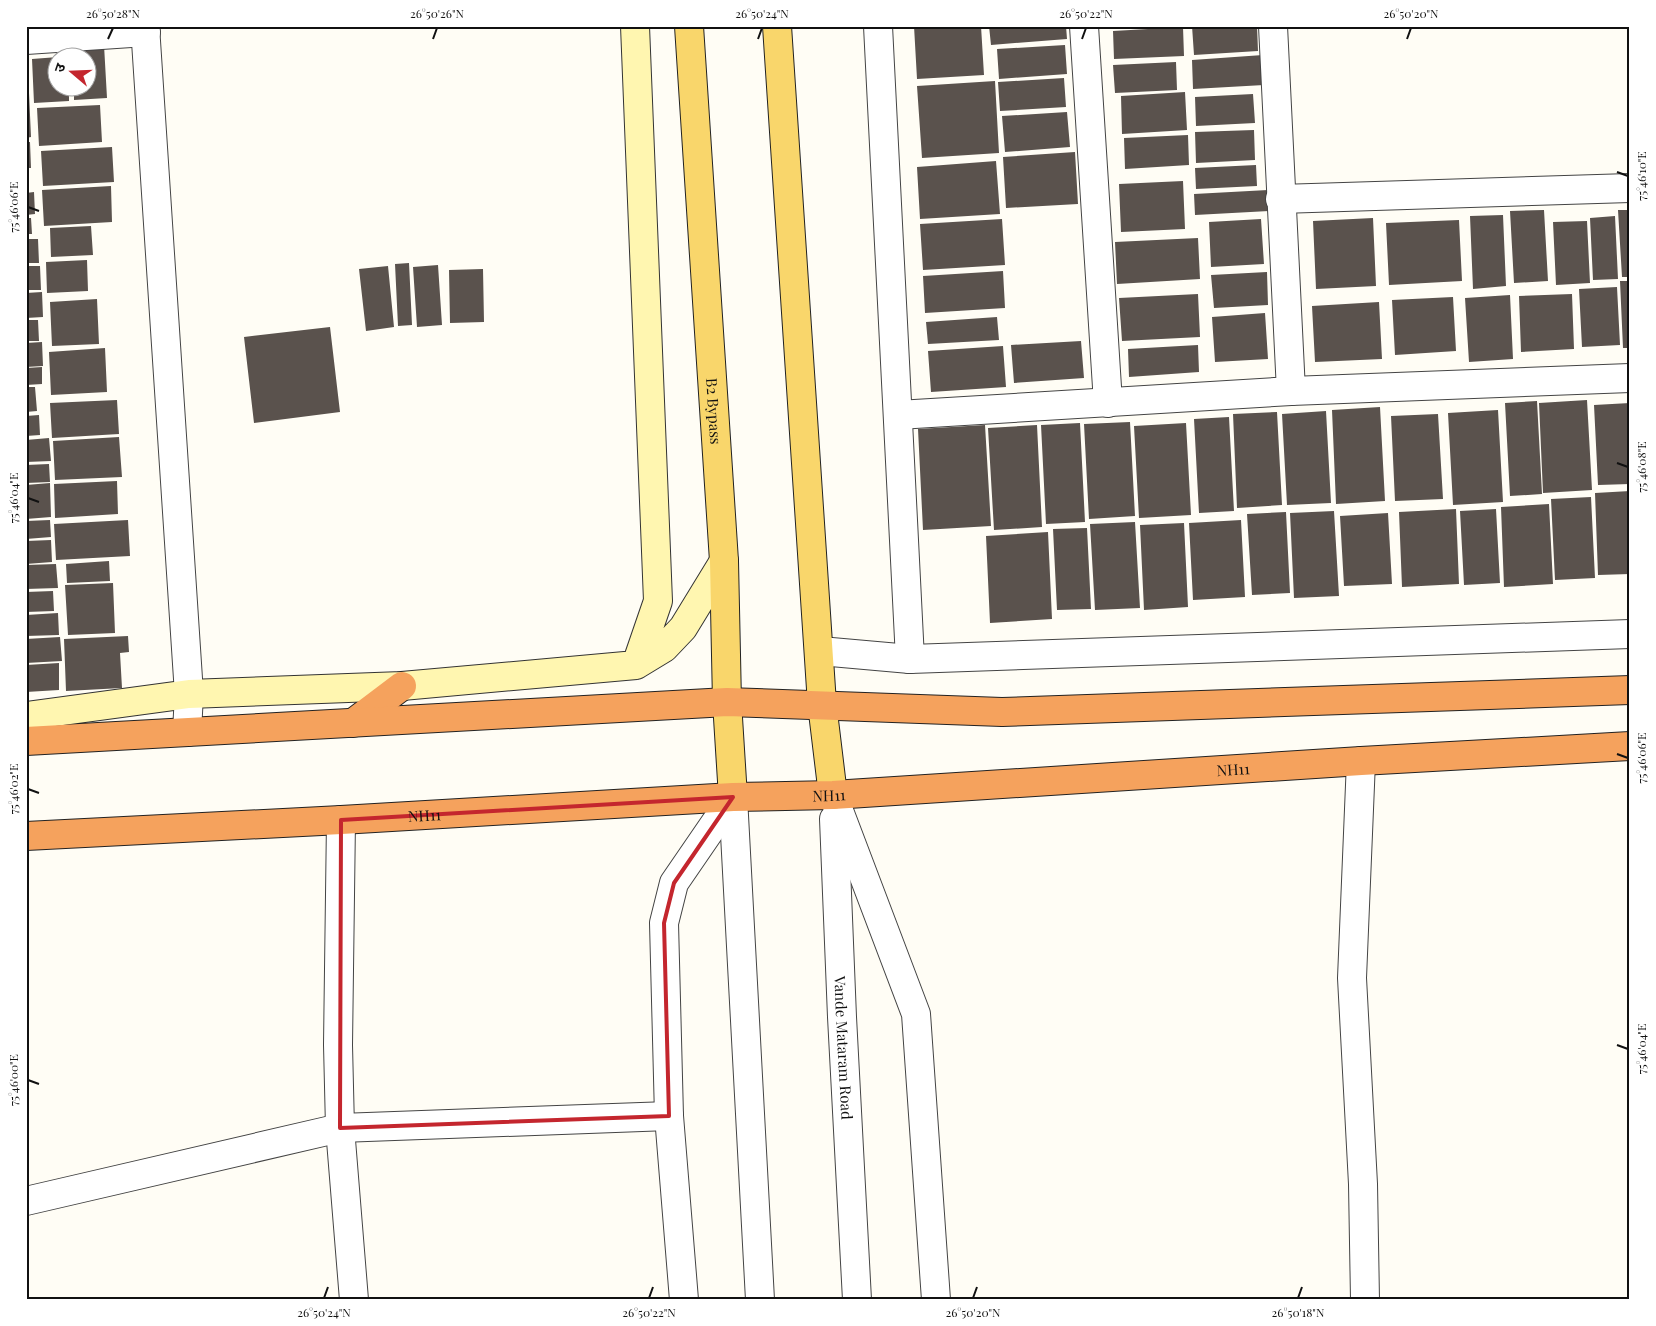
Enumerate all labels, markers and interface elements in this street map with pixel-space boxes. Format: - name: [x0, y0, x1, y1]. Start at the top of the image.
- text: 26°50'28"N: [86, 5, 141, 21]
- text: 26°50'26"N: [410, 5, 464, 21]
- text: 26°50'24"N: [735, 5, 789, 21]
- text: 26°50'22"N: [1059, 5, 1113, 21]
- text: 26°50'20"N: [1384, 5, 1439, 21]
- north arrow: [48, 48, 98, 98]
- text: उ: [49, 60, 70, 75]
- text: 75°46'10"E: [1633, 151, 1649, 201]
- text: 75°46'06"E: [5, 182, 21, 232]
- street label: B2 Bypass: [702, 377, 726, 445]
- text: 75°46'08"E: [1633, 441, 1649, 493]
- text: 75°46'04"E: [5, 473, 21, 523]
- text: 75°46'06"E: [1633, 733, 1649, 783]
- street label: NH11: [1216, 758, 1251, 780]
- text: 75°46'02"E: [5, 764, 21, 814]
- street label: NH11: [812, 784, 846, 805]
- street label: NH11: [407, 804, 442, 826]
- street label: Vande Mataram Road: [830, 975, 857, 1120]
- text: 75°46'04"E: [1633, 1024, 1649, 1074]
- text: 75°46'00"E: [5, 1054, 21, 1106]
- text: 26°50'24"N: [297, 1304, 351, 1320]
- text: 26°50'22"N: [622, 1304, 676, 1320]
- text: 26°50'20"N: [946, 1304, 1001, 1320]
- text: 26°50'18"N: [1272, 1304, 1325, 1320]

